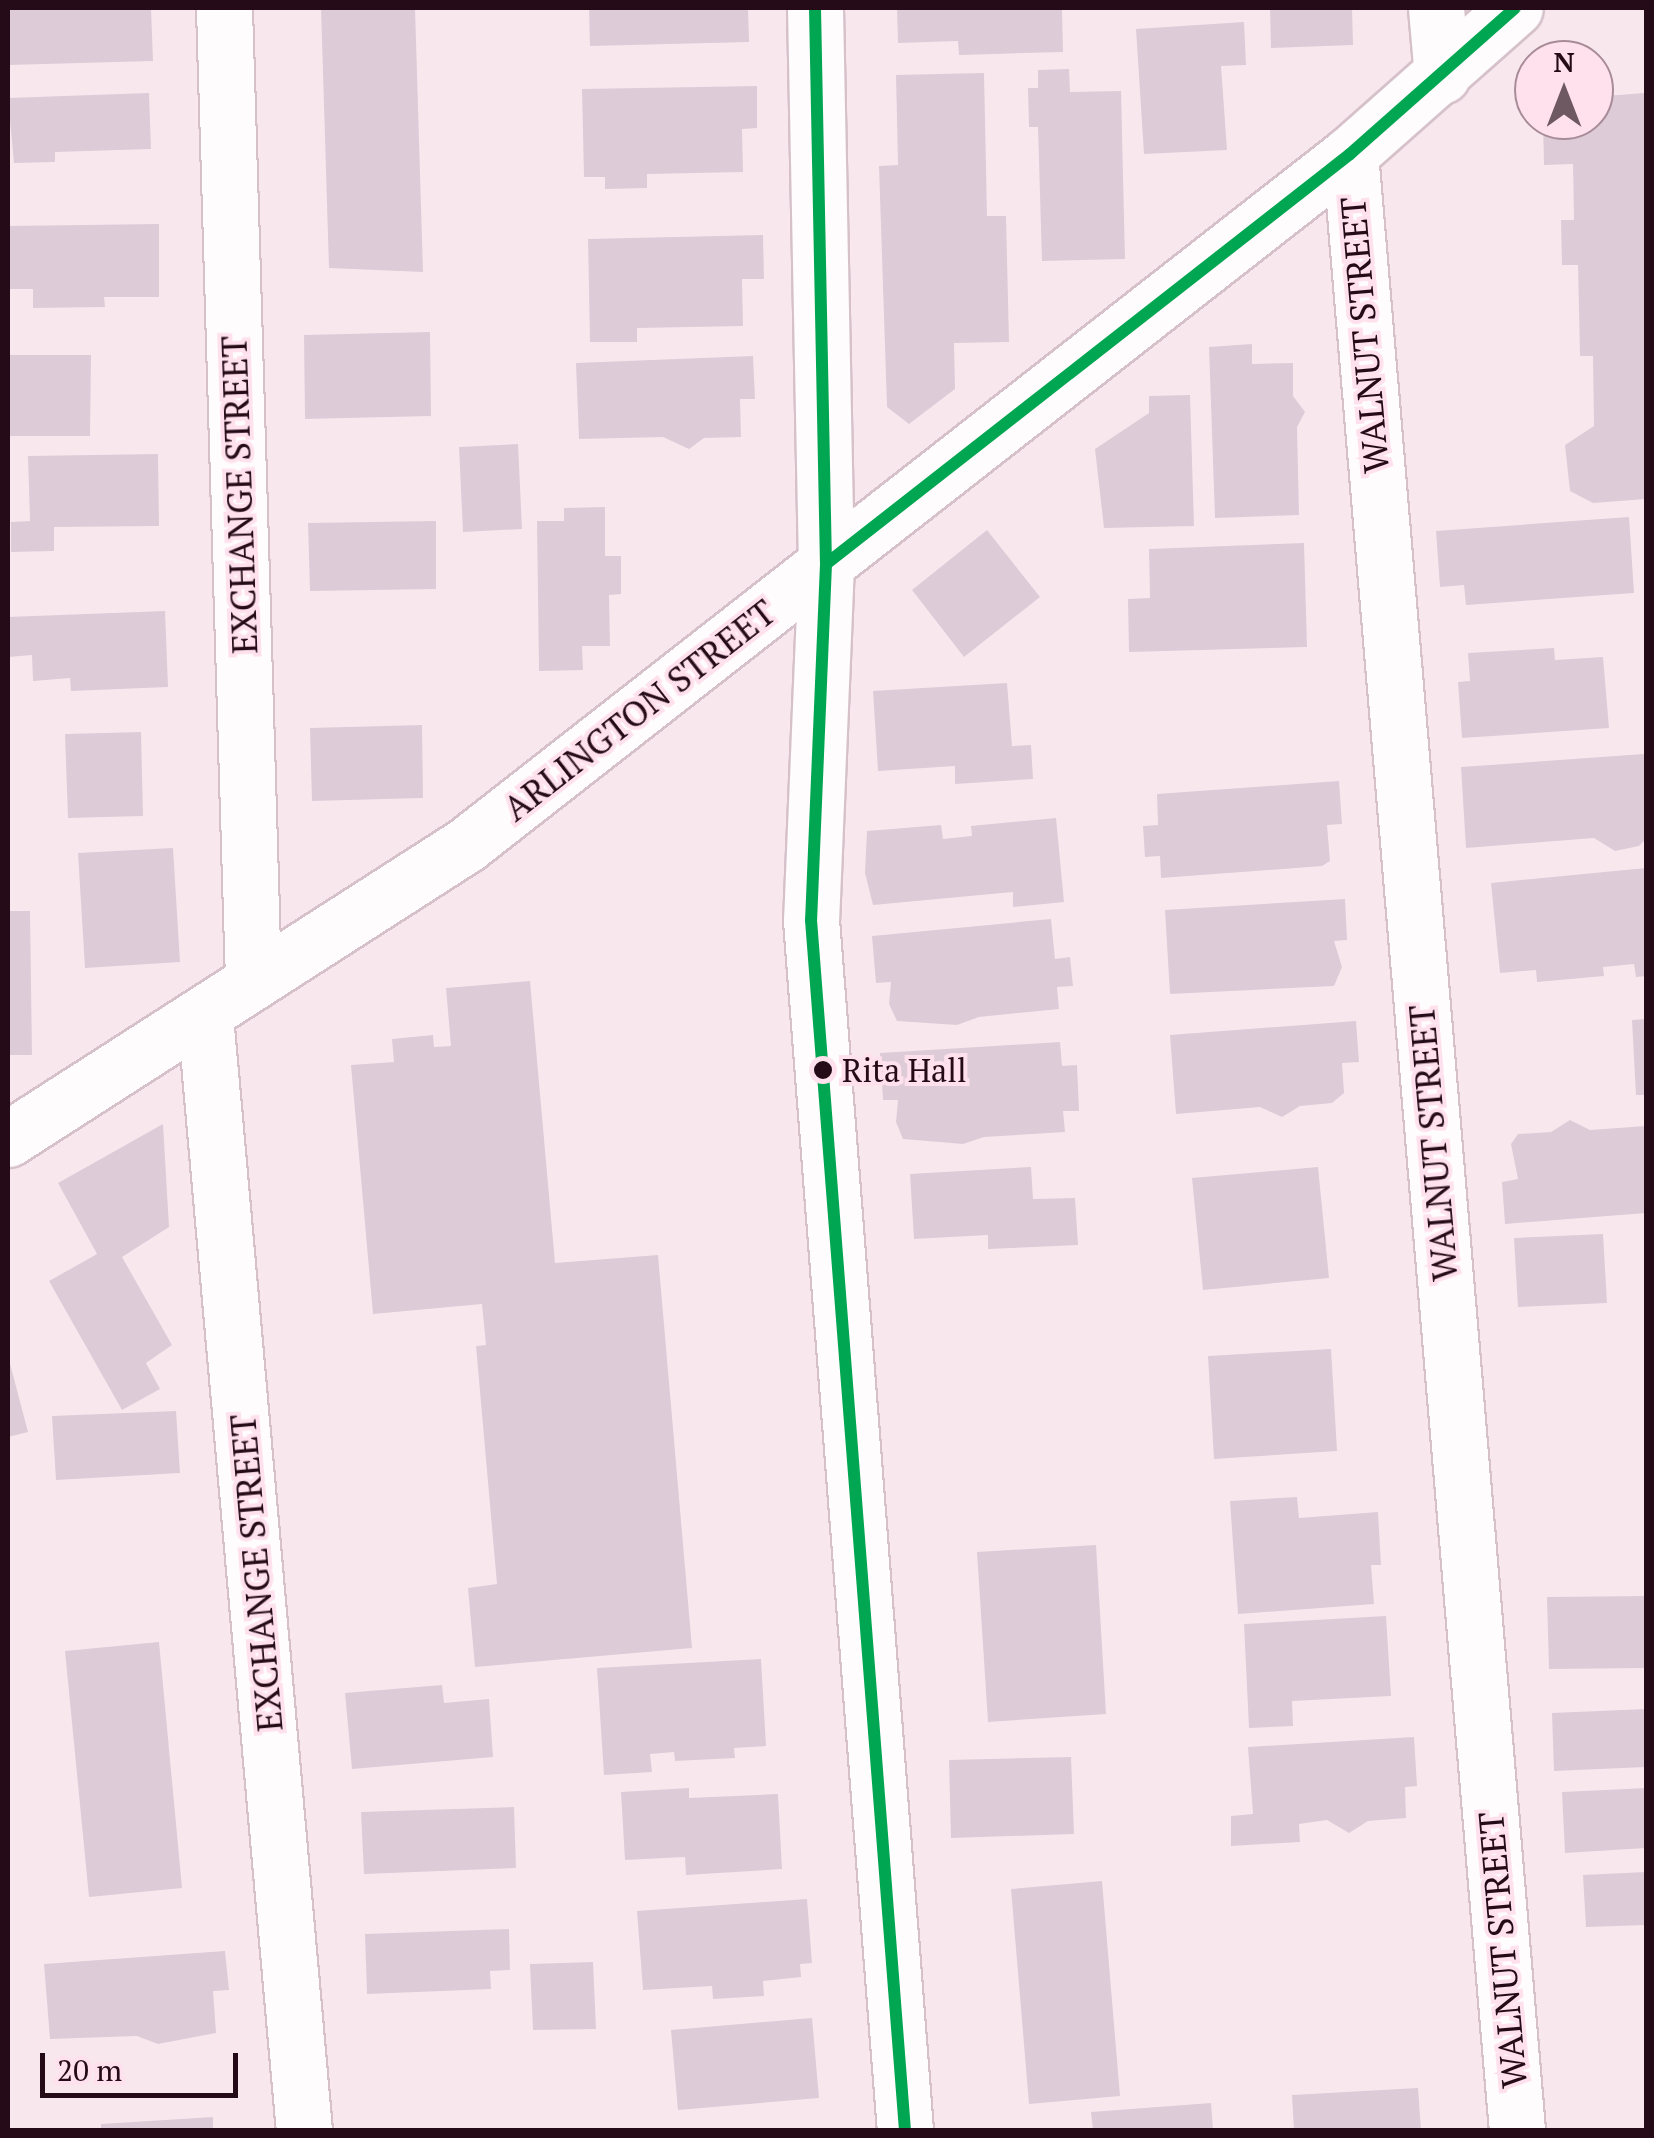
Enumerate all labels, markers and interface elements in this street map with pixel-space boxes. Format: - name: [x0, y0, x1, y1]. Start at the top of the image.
- north arrow: [1514, 40, 1614, 140]
- text: N: [1553, 43, 1575, 80]
- street label: WALNUT STREET: [1331, 195, 1397, 475]
- street label: EXCHANGE STREET: [212, 335, 266, 655]
- street label: ARLINGTON STREET: [495, 591, 783, 829]
- street label: WALNUT STREET: [1400, 1003, 1466, 1283]
- place label: Rita Hall: [842, 1051, 967, 1089]
- marker: Rita Hall: [813, 1060, 833, 1080]
- street label: EXCHANGE STREET: [221, 1413, 291, 1733]
- street label: WALNUT STREET: [1469, 1810, 1535, 2090]
- scale bar: [45, 2033, 242, 2095]
- text: 20 m: [57, 2050, 122, 2090]

